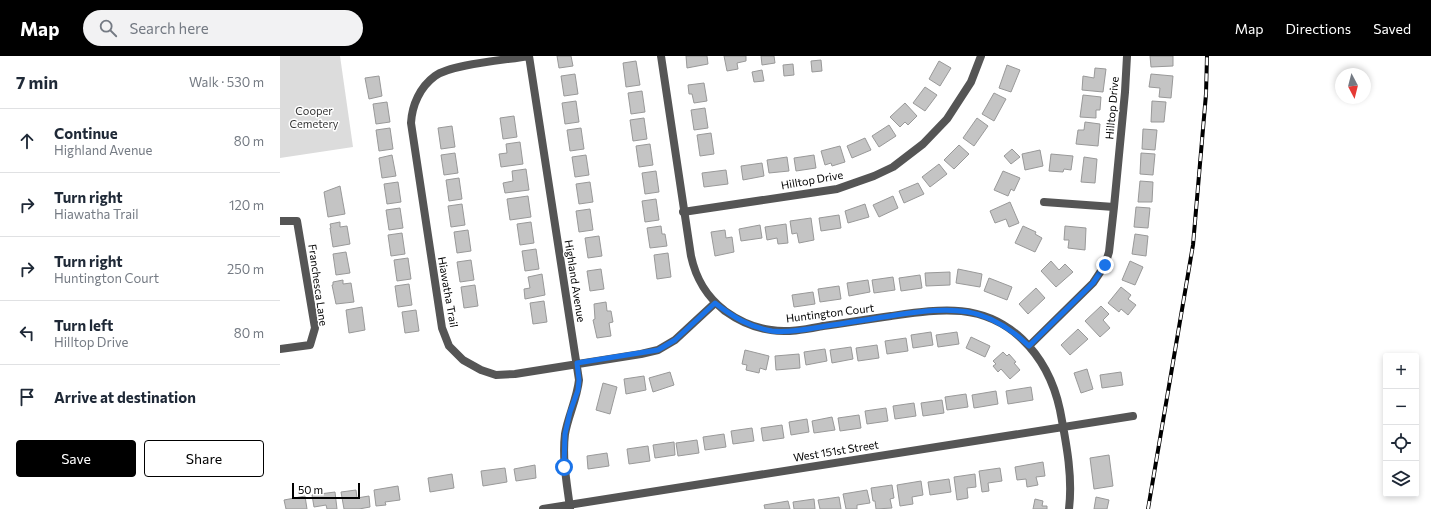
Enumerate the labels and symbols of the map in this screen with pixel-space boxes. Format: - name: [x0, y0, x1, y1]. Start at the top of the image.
- north arrow: [1335, 68, 1371, 104]
- street label: Hilltop Drive: [1102, 76, 1121, 140]
- park label: Cooper Cemetery: [290, 104, 339, 130]
- street label: Hilltop Drive: [780, 168, 844, 191]
- street label: Highland Avenue: [563, 239, 588, 323]
- street label: Franchesca Lane: [306, 243, 331, 327]
- street label: Hiawatha Trail: [436, 256, 461, 328]
- route end: [1096, 256, 1114, 274]
- street label: Huntington Court: [785, 301, 875, 324]
- street label: West 151st Street: [792, 437, 880, 464]
- route start: [555, 458, 573, 476]
- scale bar: [292, 481, 360, 500]

